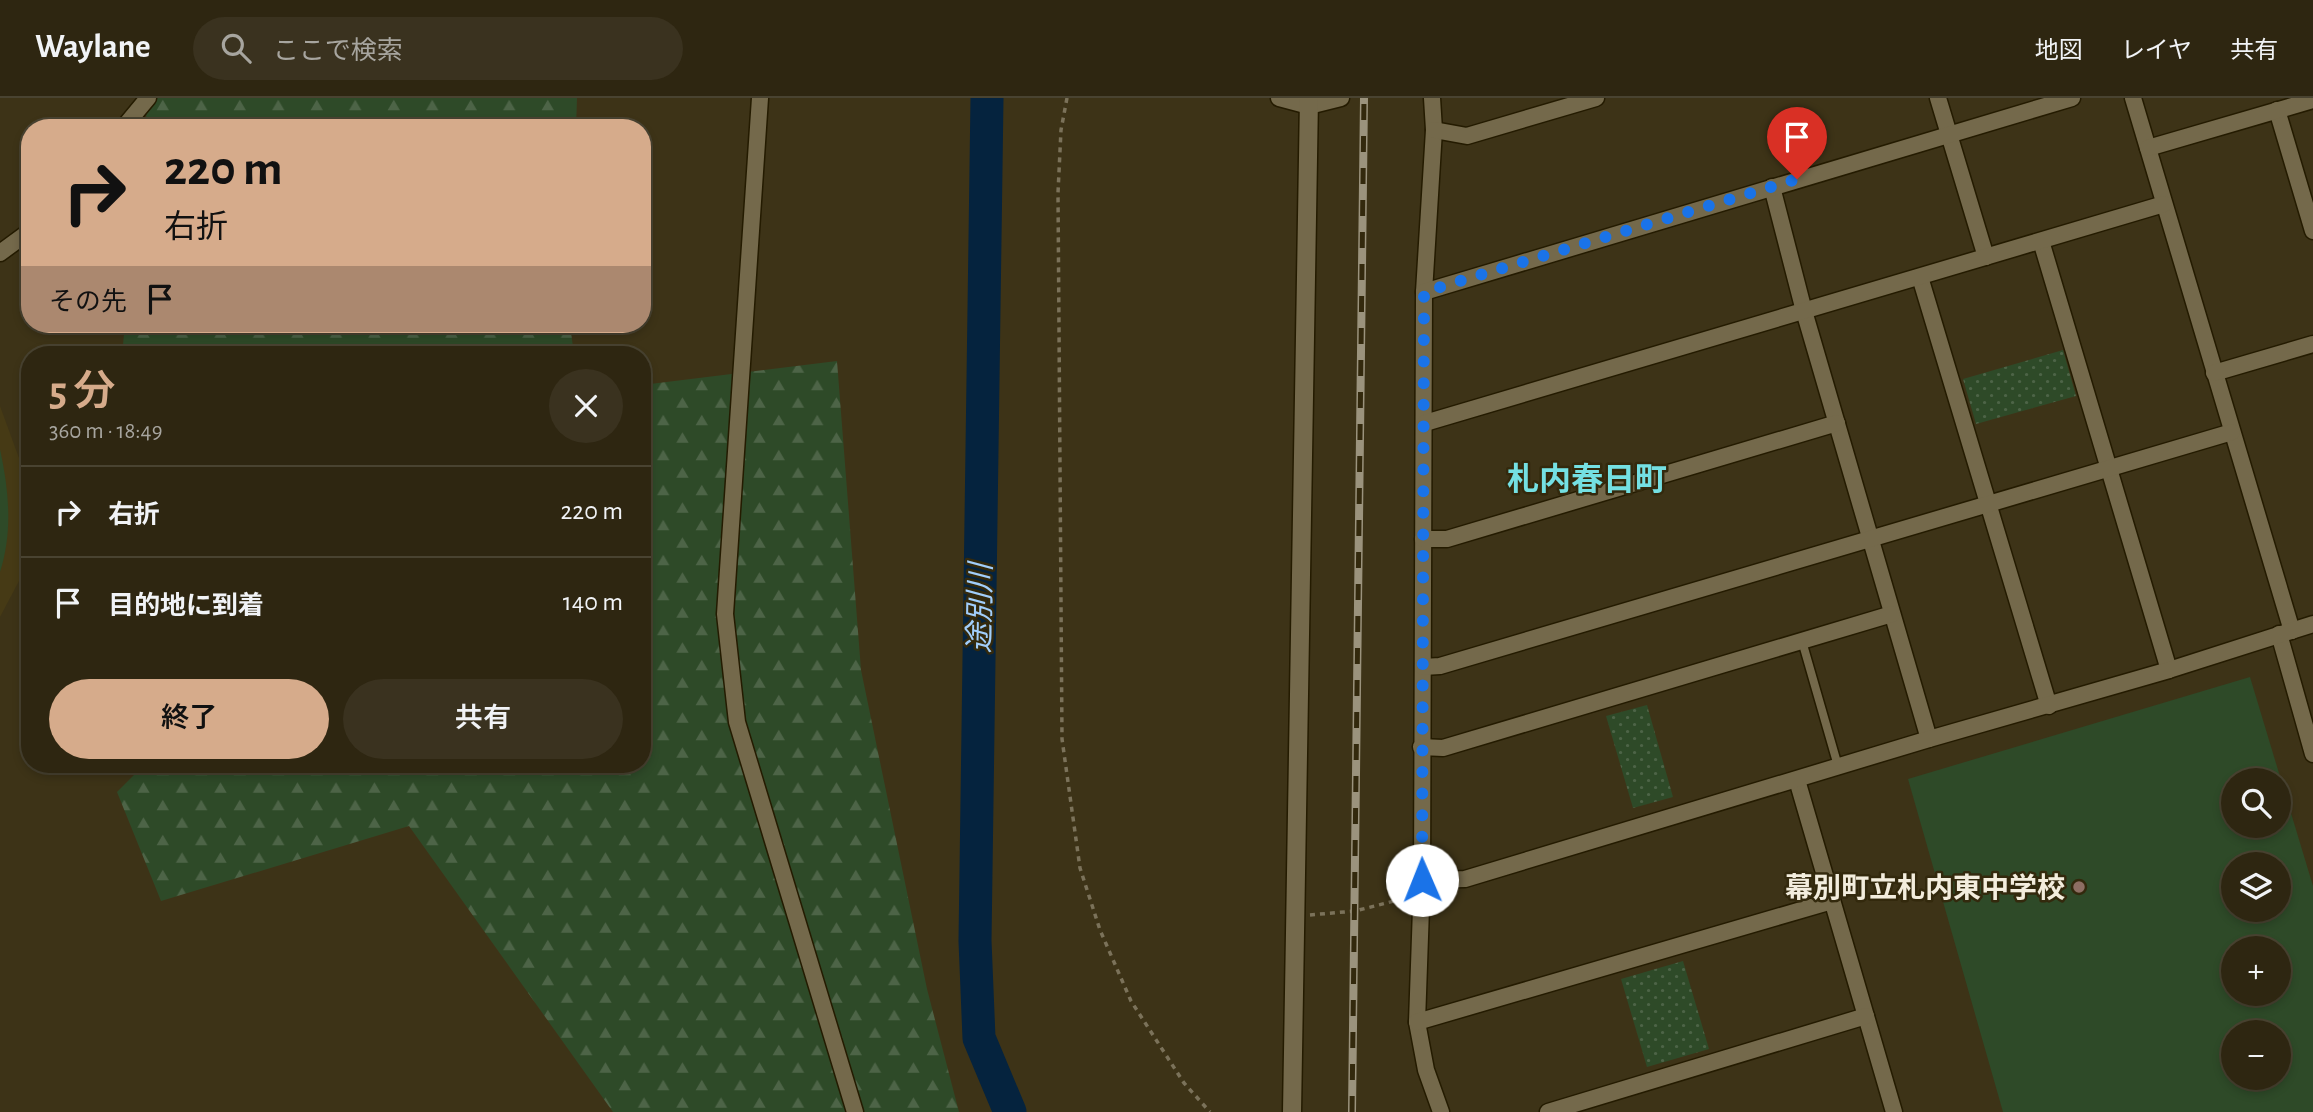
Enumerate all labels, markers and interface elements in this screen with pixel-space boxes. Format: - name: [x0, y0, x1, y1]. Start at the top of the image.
- search box: [193, 17, 683, 80]
- icon: search: [217, 29, 255, 67]
- text: Waylane: [35, 31, 151, 64]
- text: ここで検索: [273, 38, 403, 64]
- text: 地図: [2035, 39, 2083, 63]
- text: レイヤ: [2121, 39, 2192, 63]
- text: 共有: [2230, 39, 2278, 63]
- pin: [1767, 107, 1827, 179]
- icon: arrive: [1778, 118, 1816, 156]
- text: 220 m: [164, 145, 283, 194]
- icon: right: [49, 147, 140, 238]
- text: 右折: [164, 211, 228, 243]
- icon: arrive: [141, 280, 179, 318]
- text: その先: [49, 289, 127, 315]
- button: close: [549, 369, 623, 443]
- text: 5 分: [49, 371, 116, 413]
- text: 360 m · 18:49: [49, 420, 162, 443]
- district label: 札内春日町: [1507, 462, 1667, 496]
- icon: right: [49, 493, 87, 531]
- text: 220 m: [561, 498, 623, 524]
- text: 右折: [108, 502, 160, 528]
- water label: 途別川: [963, 560, 997, 653]
- icon: arrive: [49, 584, 87, 622]
- text: 140 m: [563, 589, 623, 615]
- text: 目的地に到着: [108, 593, 264, 619]
- button: 終了: [49, 679, 329, 759]
- button: 共有: [343, 679, 623, 759]
- map controls: [2221, 768, 2291, 1090]
- button: search: [2221, 768, 2291, 838]
- position arrow: [1385, 843, 1459, 917]
- button: layers: [2221, 852, 2291, 922]
- place label: 幕別町立札内東中学校: [1785, 872, 2065, 903]
- marker: 幕別町立札内東中学校: [2071, 879, 2087, 895]
- button: +: [2221, 936, 2291, 1006]
- button: −: [2221, 1020, 2291, 1090]

